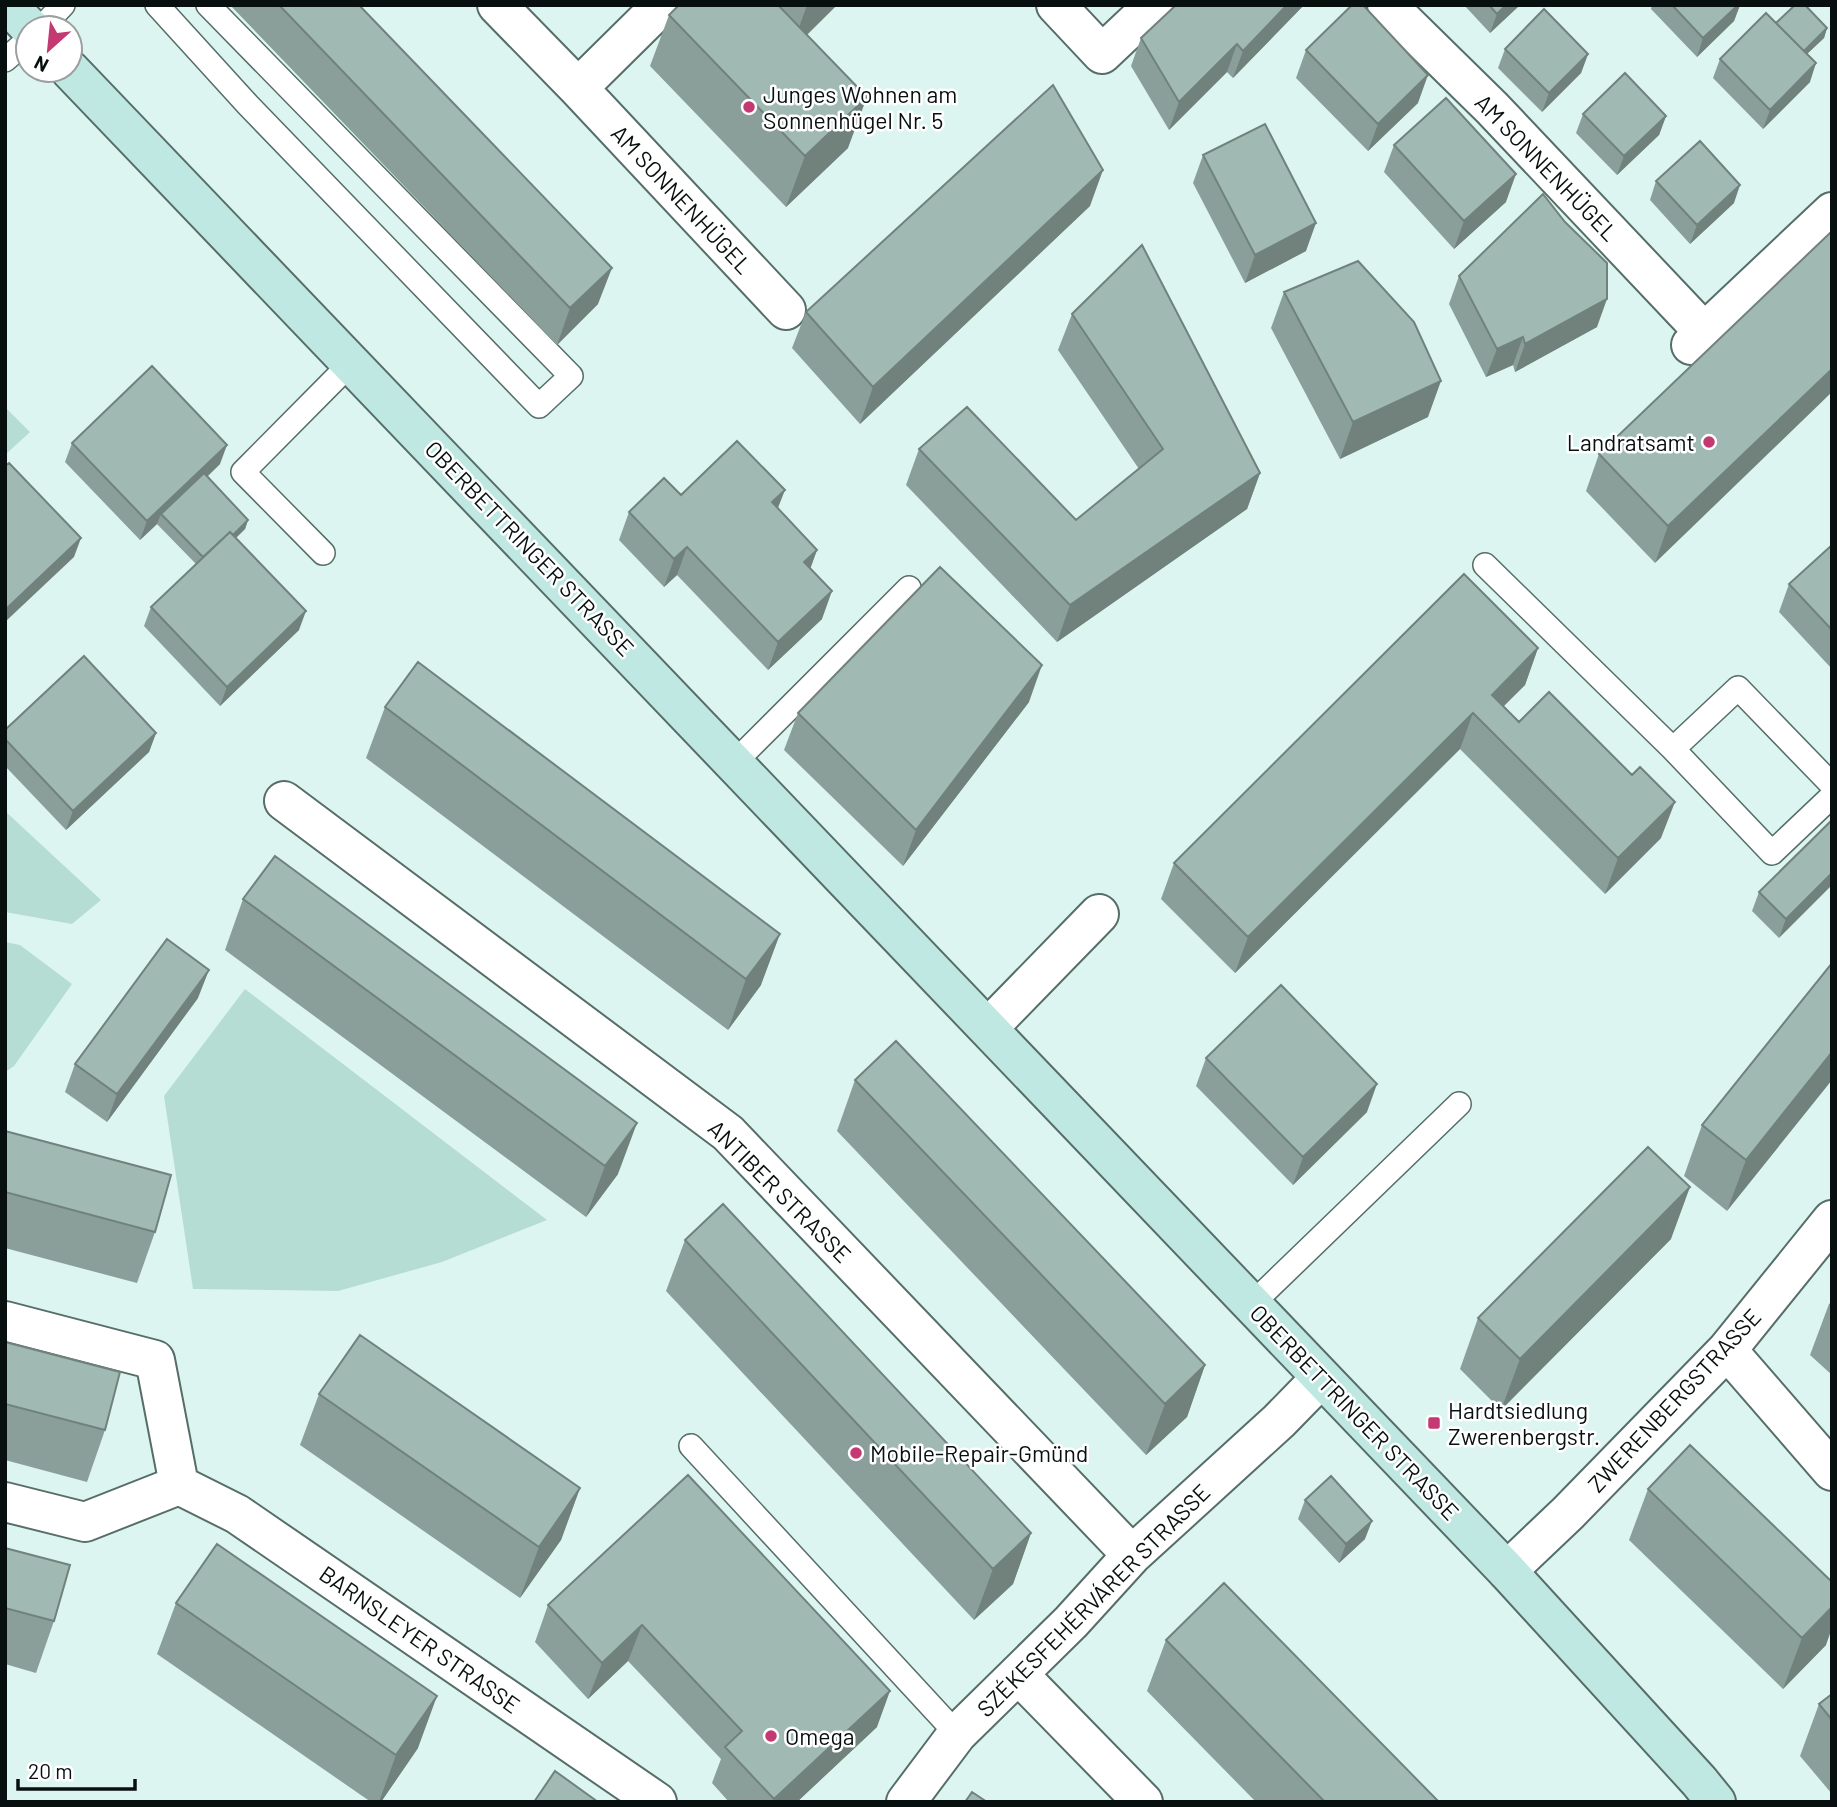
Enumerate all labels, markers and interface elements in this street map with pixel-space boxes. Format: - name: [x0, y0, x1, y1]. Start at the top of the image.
- north arrow: [14, 14, 84, 84]
- text: N: [30, 51, 52, 78]
- place label: Junges Wohnen am Sonnenhügel Nr. 5: [763, 80, 957, 134]
- street label: AM SONNENHÜGEL: [1470, 88, 1624, 246]
- marker: Junges Wohnen am Sonnenhügel Nr. 5: [741, 99, 757, 115]
- street label: AM SONNENHÜGEL: [606, 119, 758, 279]
- place label: Landratsamt: [1567, 428, 1695, 456]
- marker: Landratsamt: [1701, 434, 1717, 450]
- street label: OBERBETTRINGER STRASSE: [420, 435, 640, 661]
- street label: ANTIBER STRASSE: [703, 1114, 857, 1268]
- street label: OBERBETTRINGER STRASSE: [1245, 1299, 1465, 1525]
- street label: ZWERENBERGSTRASSE: [1582, 1302, 1766, 1498]
- place label: Hardtsiedlung Zwerenbergstr.: [1448, 1396, 1600, 1450]
- marker: Hardtsiedlung Zwerenbergstr.: [1426, 1415, 1442, 1431]
- place label: Mobile-Repair-Gmünd: [870, 1439, 1088, 1467]
- marker: Mobile-Repair-Gmünd: [848, 1445, 864, 1461]
- street label: SZÉKESFEHÉRVÁRER STRASSE: [971, 1478, 1215, 1722]
- street label: BARNSLEYER STRASSE: [314, 1559, 526, 1719]
- place label: Omega: [785, 1722, 854, 1750]
- marker: Omega: [763, 1728, 779, 1744]
- scale bar: [18, 1748, 135, 1792]
- text: 20 m: [28, 1758, 73, 1783]

